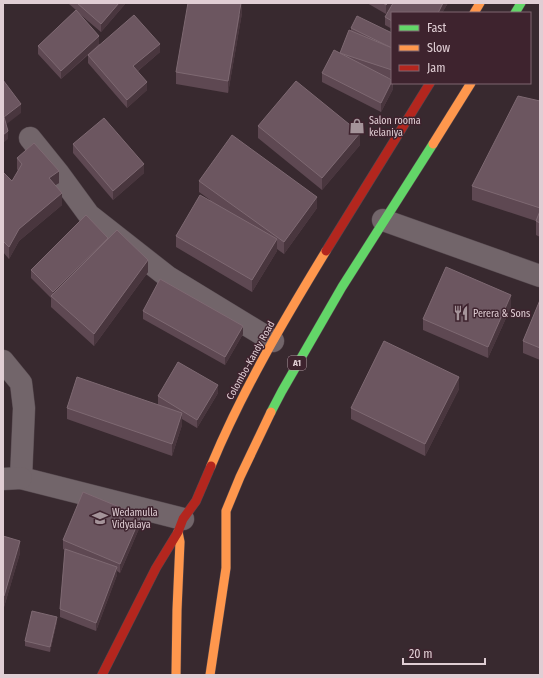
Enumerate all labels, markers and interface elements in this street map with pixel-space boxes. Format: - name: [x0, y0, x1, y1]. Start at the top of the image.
- legend: [391, 12, 531, 84]
- text: Fast: [427, 21, 446, 35]
- text: Slow: [427, 41, 450, 55]
- text: Jam: [427, 61, 445, 75]
- place label: Salon rooma kelaniya: [369, 115, 421, 139]
- shop icon: Salon rooma kelaniya: [348, 117, 366, 135]
- restaurant icon: Perera & Sons: [452, 304, 470, 322]
- place label: Perera & Sons: [473, 308, 530, 320]
- street label: Colombo-Kandy Road: [224, 319, 278, 402]
- road number: A1: [288, 356, 306, 370]
- place label: Wedamulla Vidyalaya: [112, 507, 158, 531]
- school or university icon: Wedamulla Vidyalaya: [91, 509, 109, 527]
- scale bar: [403, 640, 485, 666]
- text: 20 m: [409, 647, 433, 661]

